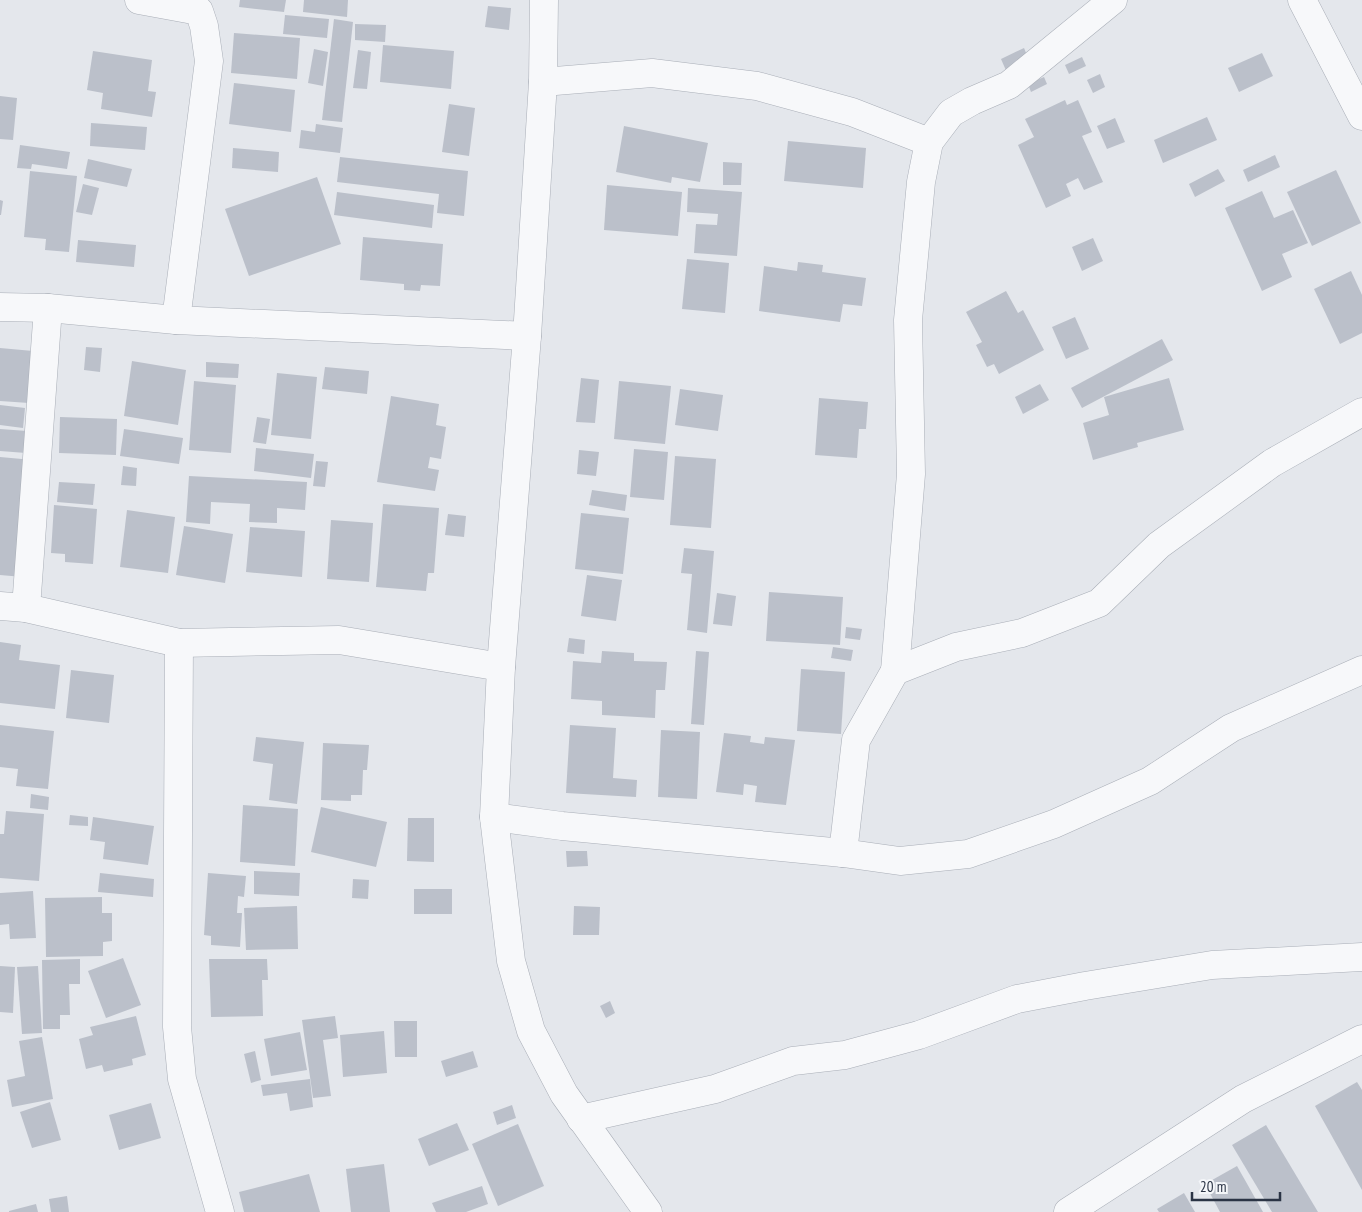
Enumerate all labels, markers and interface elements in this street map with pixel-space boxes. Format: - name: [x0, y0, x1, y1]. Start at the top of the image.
- scale bar: [1192, 1170, 1280, 1202]
- text: 20 m: [1200, 1177, 1226, 1196]

